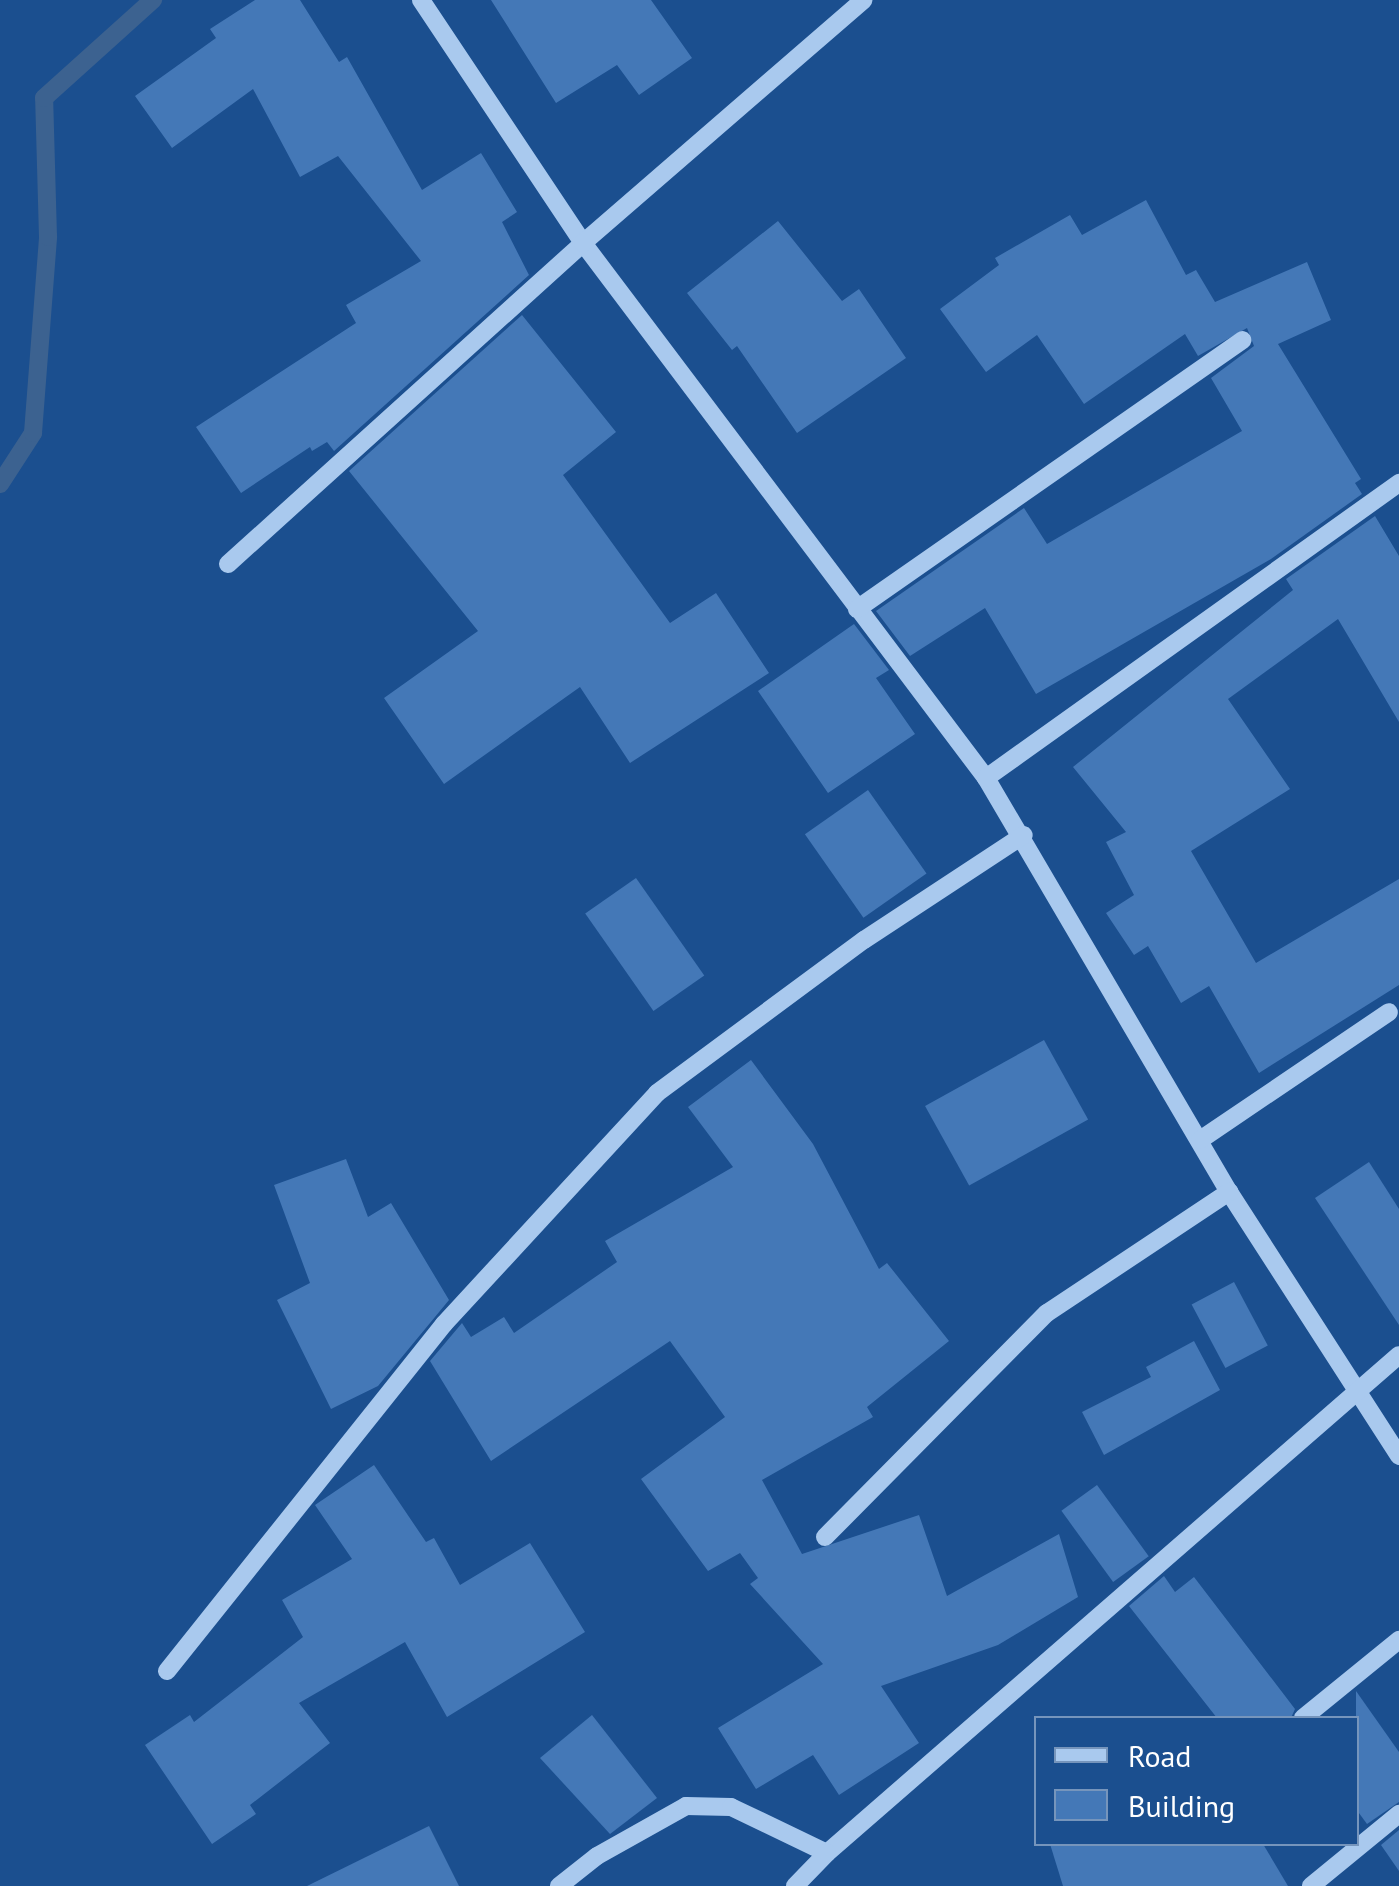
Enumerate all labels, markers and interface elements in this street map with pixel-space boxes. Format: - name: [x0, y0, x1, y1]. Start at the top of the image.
- legend: [1034, 1716, 1359, 1846]
- text: Road: [1128, 1736, 1192, 1775]
- text: Building: [1128, 1786, 1235, 1825]

